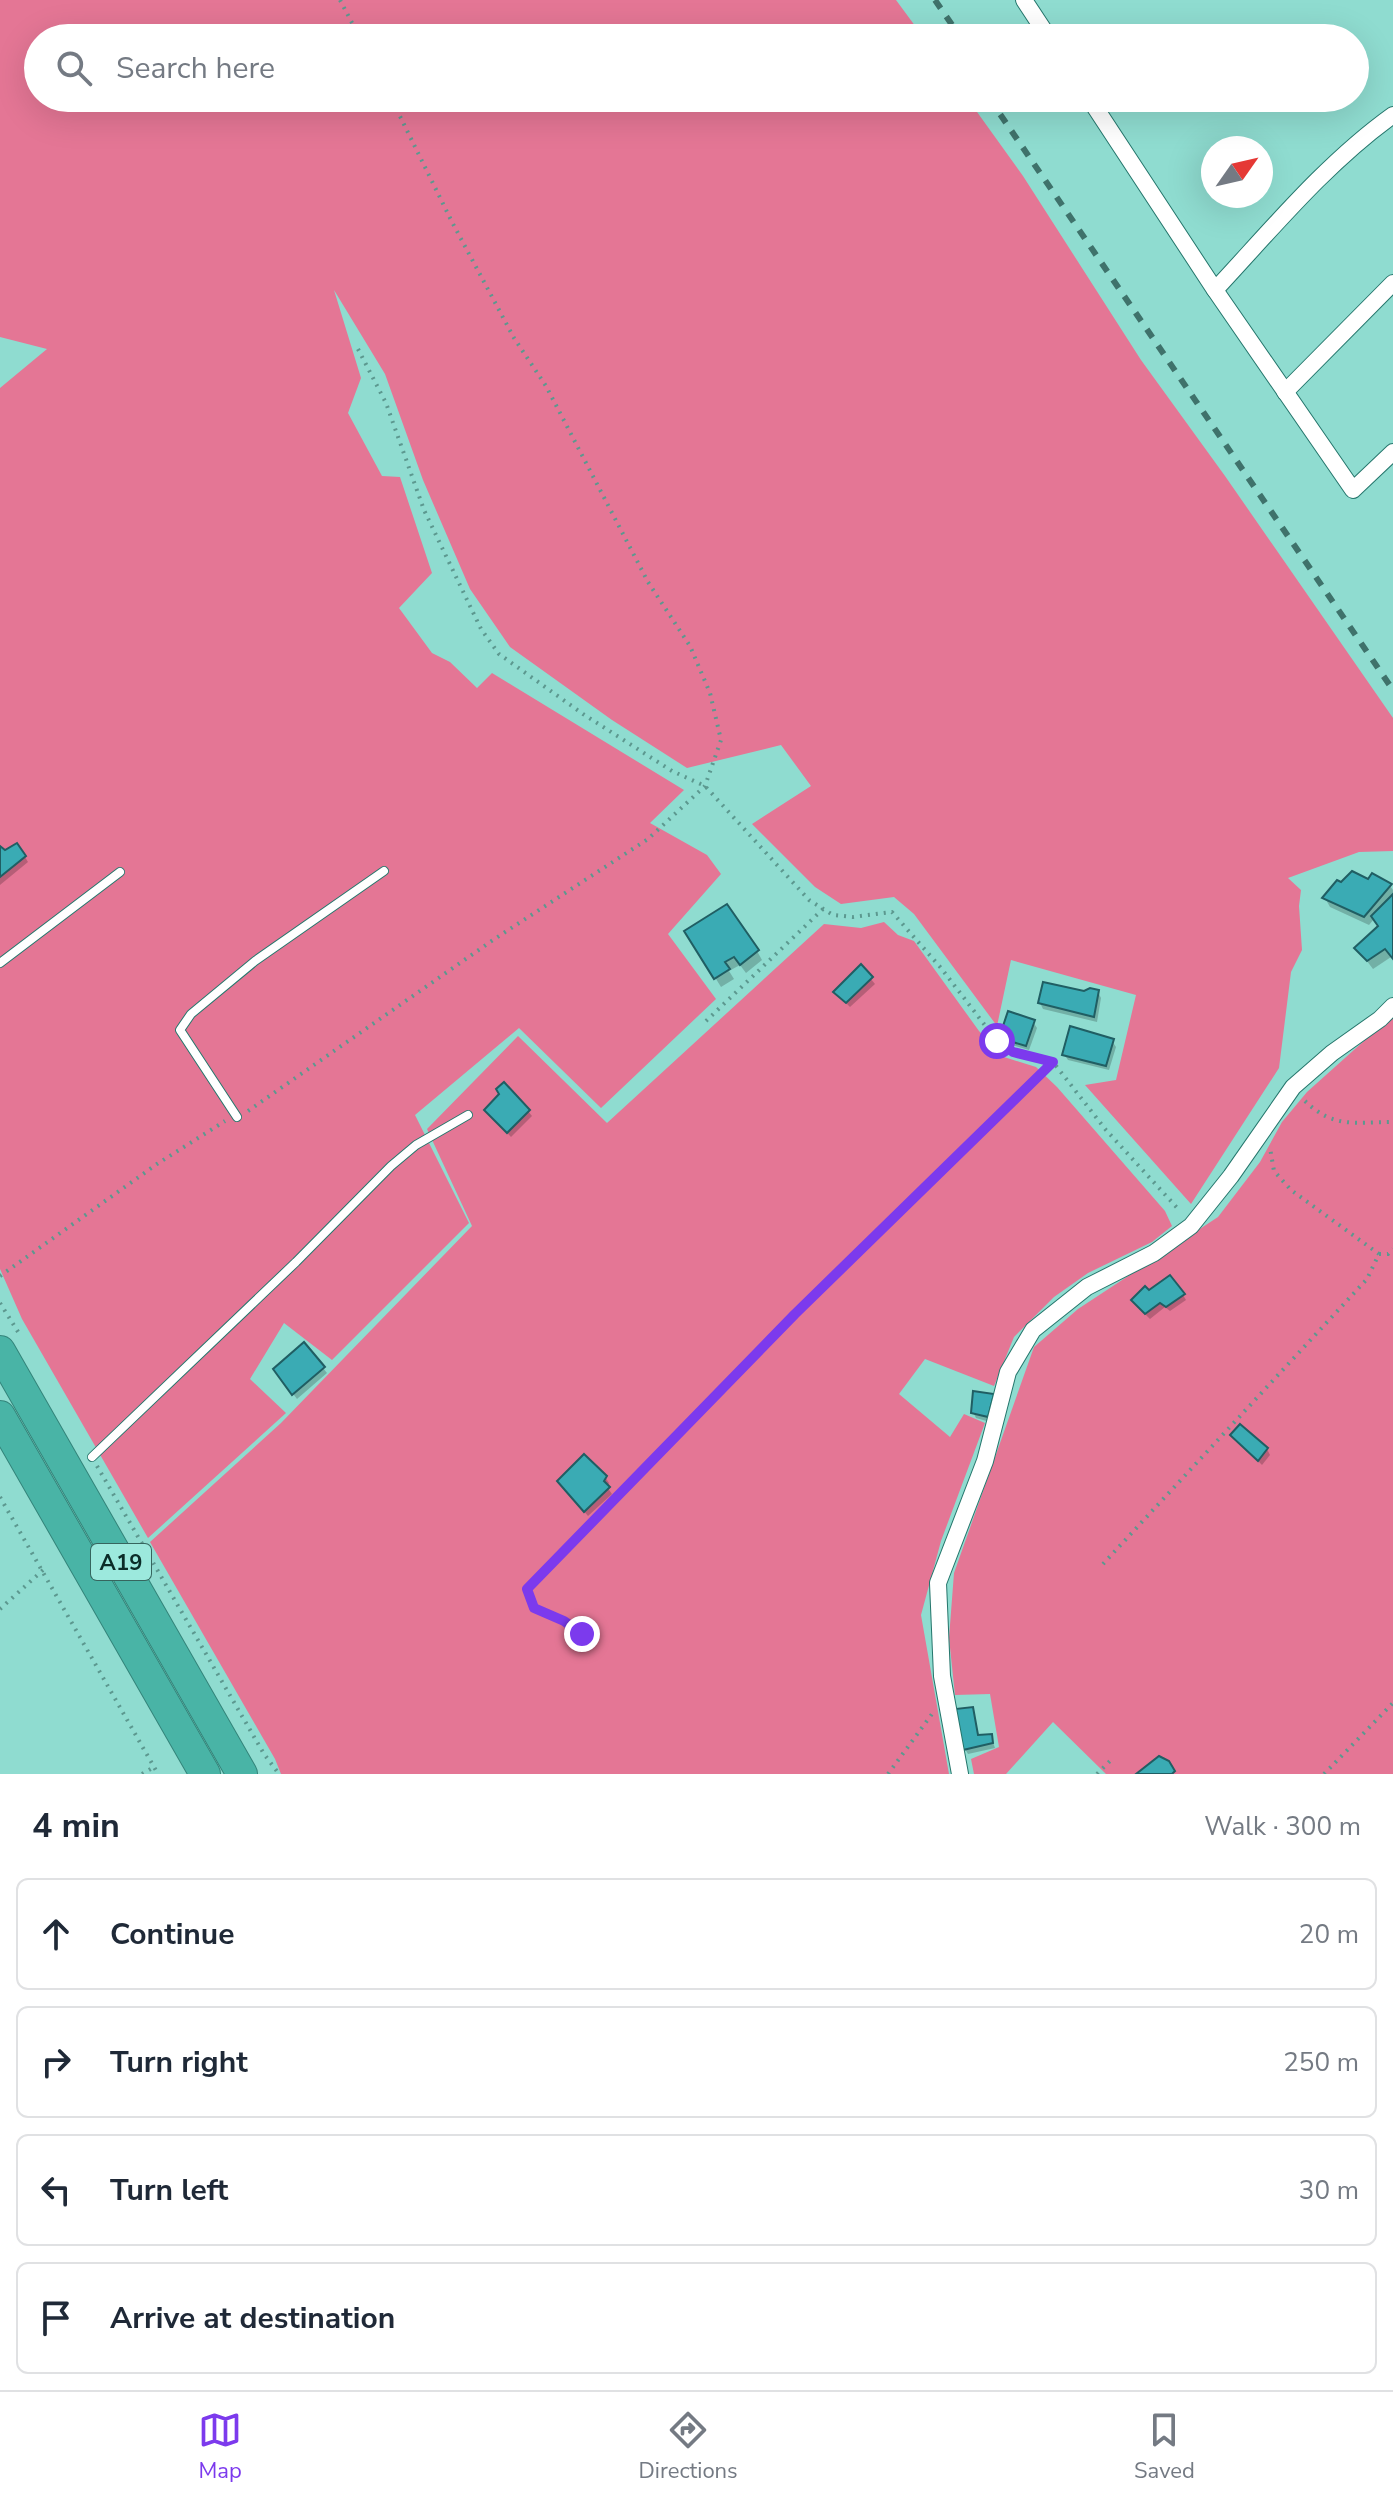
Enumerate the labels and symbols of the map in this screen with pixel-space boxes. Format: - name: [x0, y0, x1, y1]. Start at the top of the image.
- north arrow: [1201, 136, 1273, 208]
- route start: [979, 1023, 1015, 1059]
- road number: A19: [91, 1544, 151, 1580]
- route end: [564, 1616, 600, 1652]

